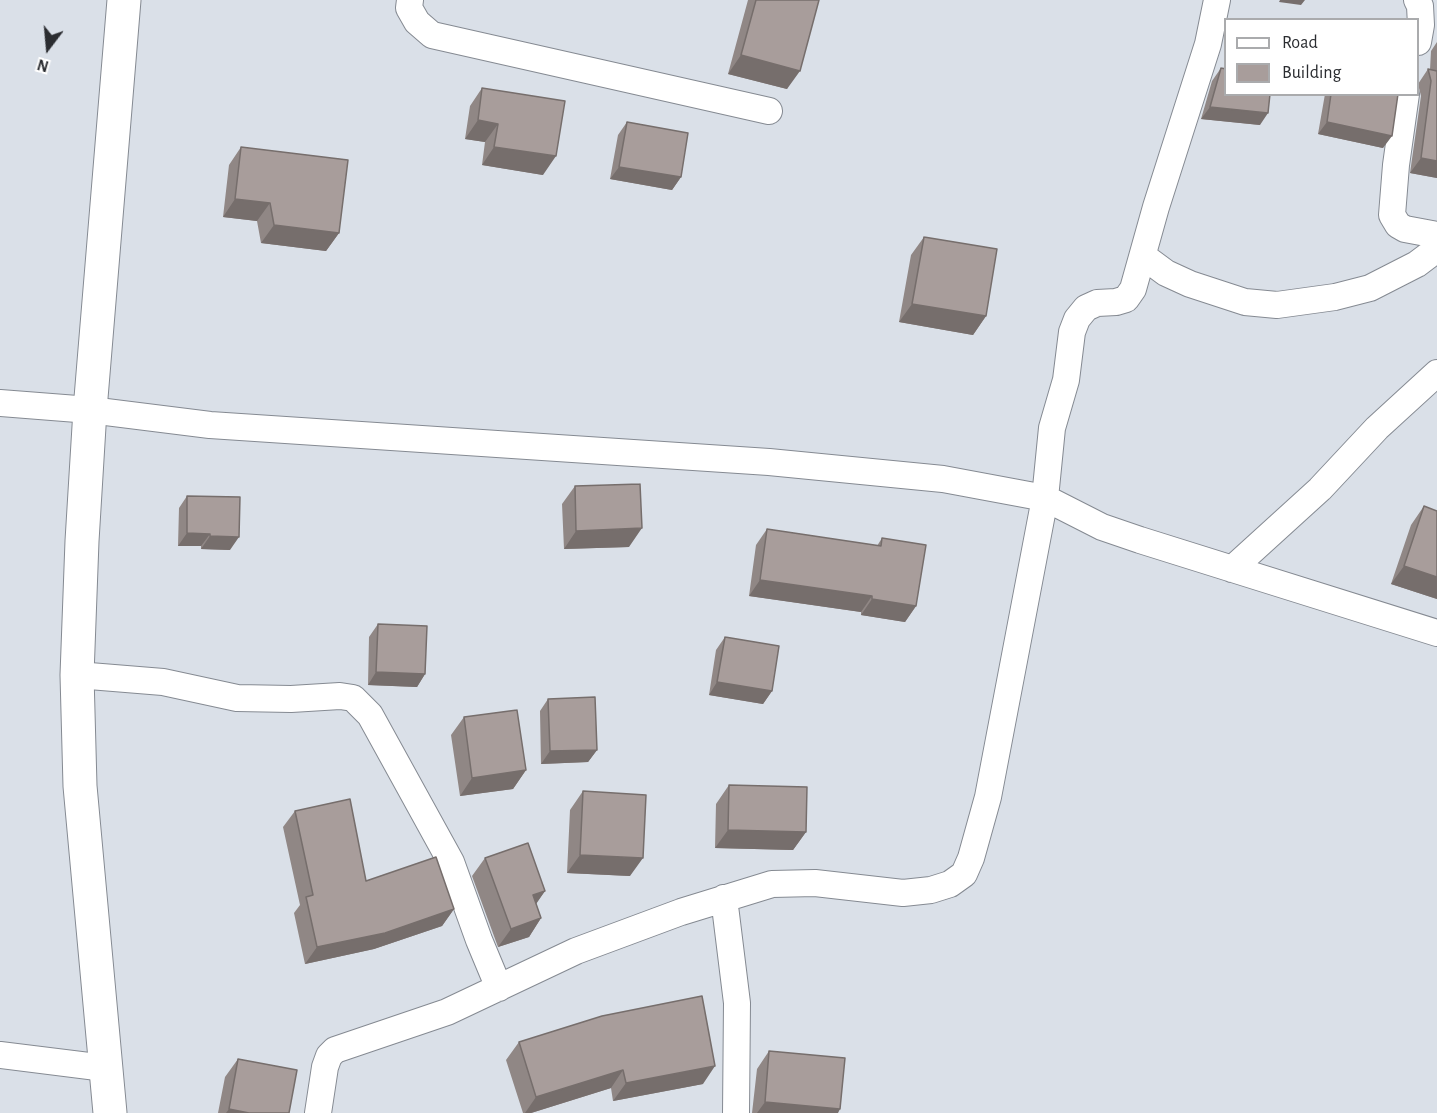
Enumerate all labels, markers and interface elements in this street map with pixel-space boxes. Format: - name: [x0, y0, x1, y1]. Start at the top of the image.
- north arrow: [18, 18, 78, 78]
- legend: [1224, 18, 1419, 96]
- text: Road: [1282, 34, 1318, 52]
- text: N: [35, 56, 51, 75]
- text: Building: [1282, 64, 1341, 82]

